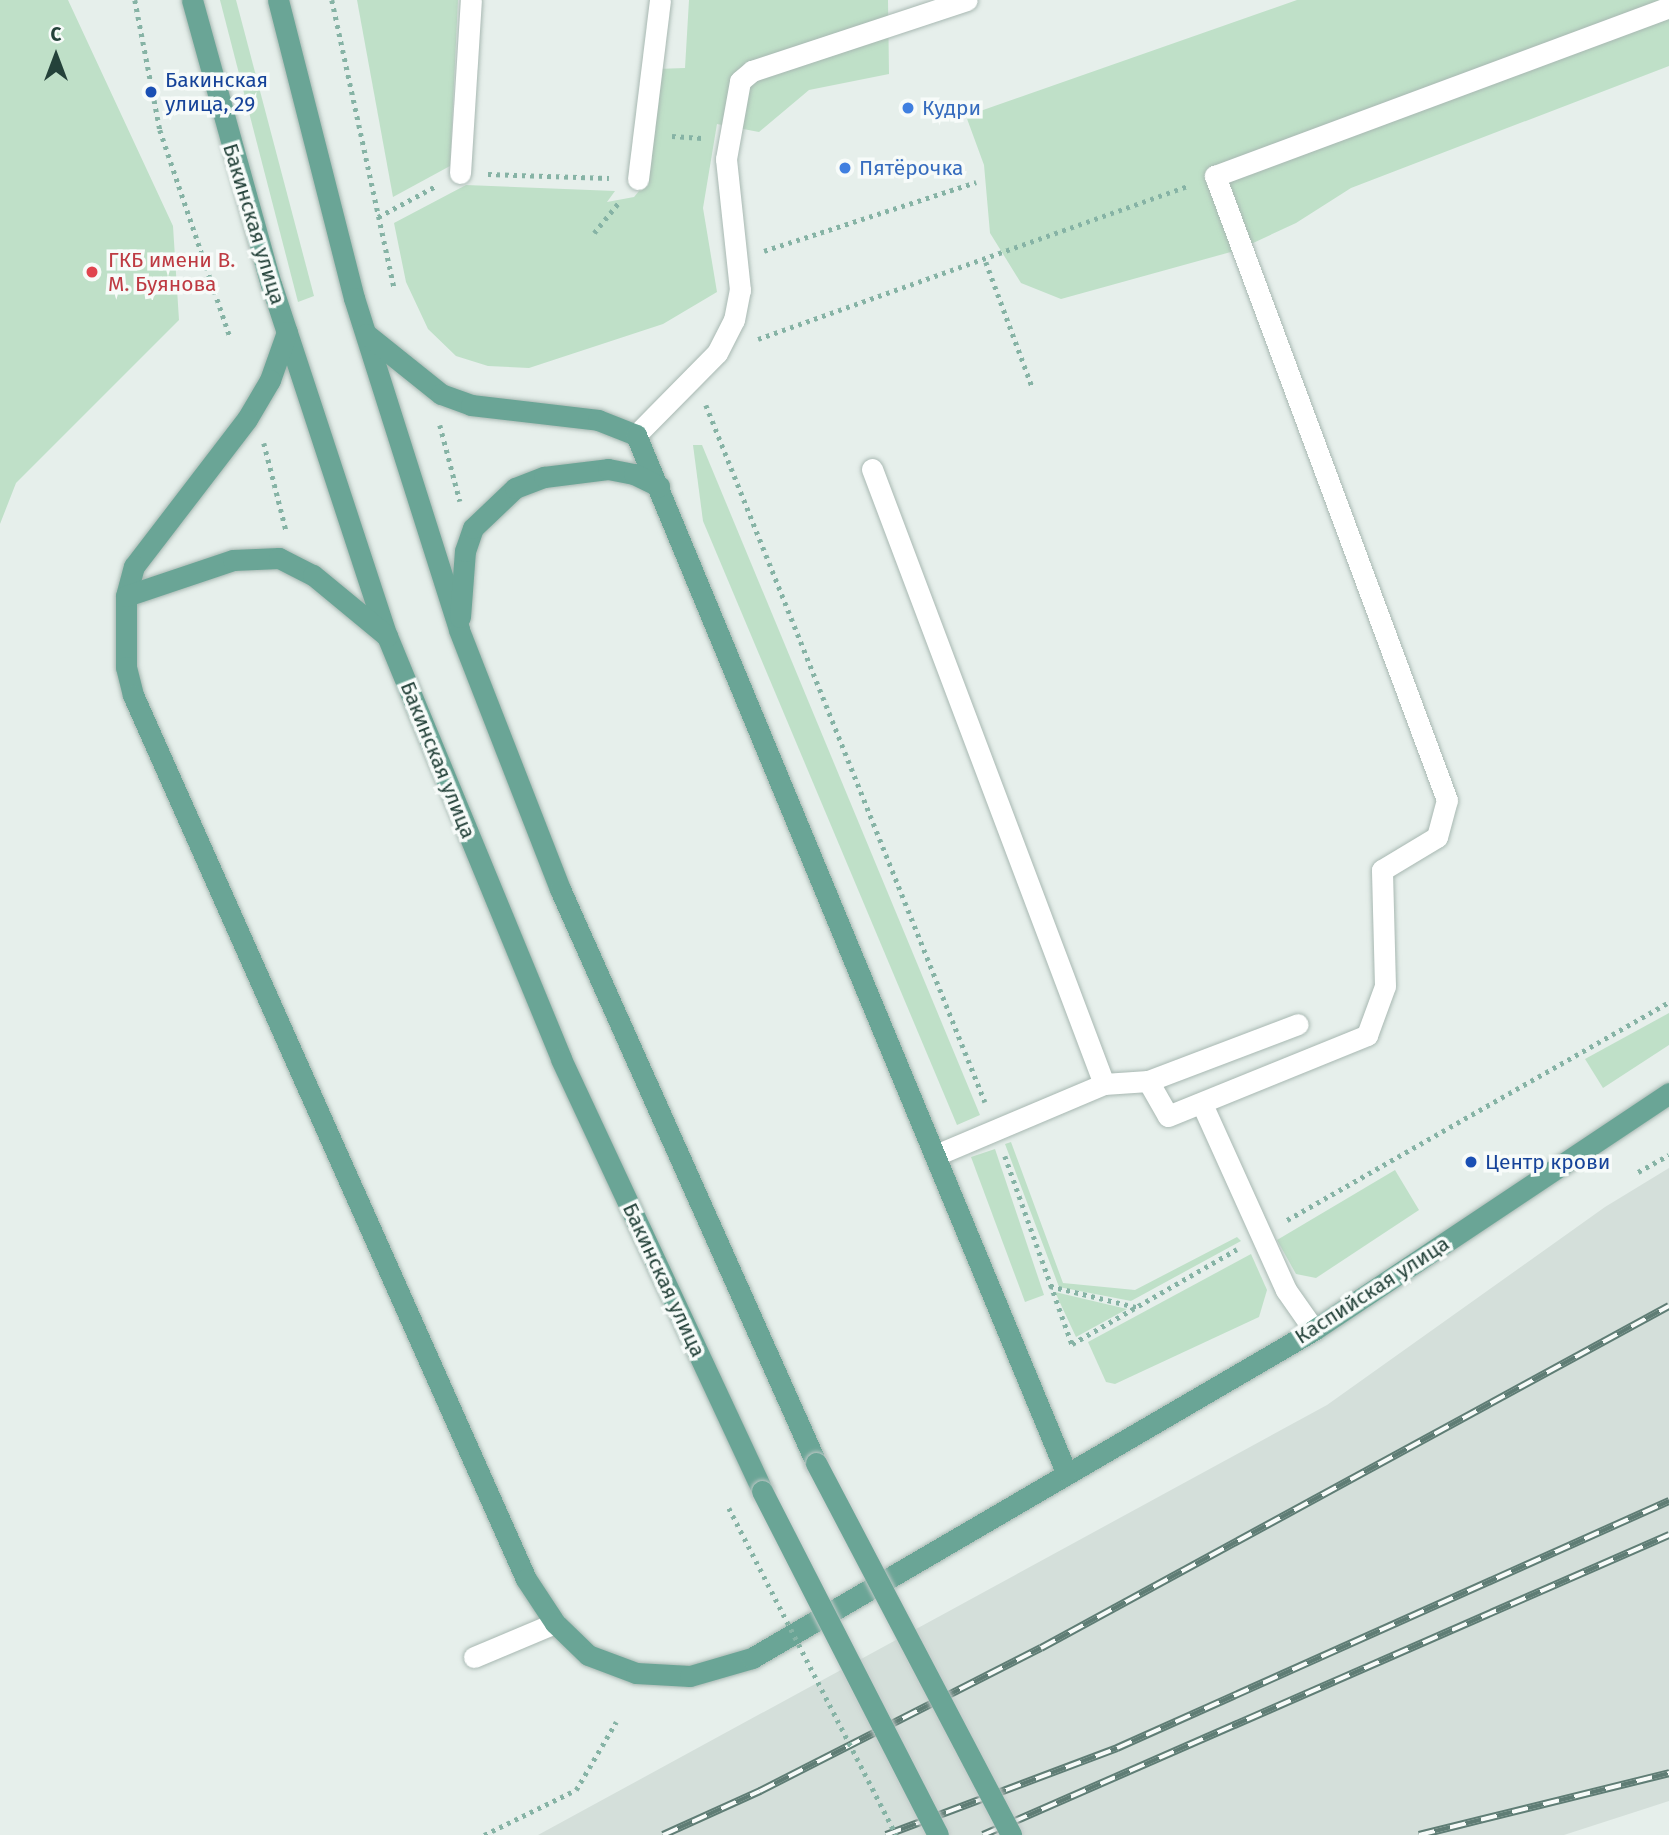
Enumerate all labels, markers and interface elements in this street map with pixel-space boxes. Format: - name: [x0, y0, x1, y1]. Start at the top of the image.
- north arrow: [21, 21, 91, 91]
- text: С: [51, 23, 61, 46]
- place label: Бакинская улица, 29: [165, 67, 268, 117]
- marker: Бакинская улица, 29: [143, 84, 159, 100]
- place label: Кудри: [922, 95, 981, 121]
- marker: Кудри: [900, 100, 916, 116]
- street label: Бакинская улица: [218, 140, 290, 308]
- place label: Пятёрочка: [859, 155, 963, 181]
- marker: Пятёрочка: [837, 160, 853, 176]
- place label: ГКБ имени В. М. Буянова: [108, 247, 235, 297]
- marker: ГКБ имени В. М. Буянова: [82, 262, 102, 282]
- street label: Бакинская улица: [395, 678, 481, 842]
- place label: Центр крови: [1485, 1149, 1610, 1175]
- marker: Центр крови: [1463, 1154, 1479, 1170]
- street label: Бакинская улица: [617, 1199, 711, 1361]
- street label: Каспийская улица: [1290, 1231, 1454, 1349]

